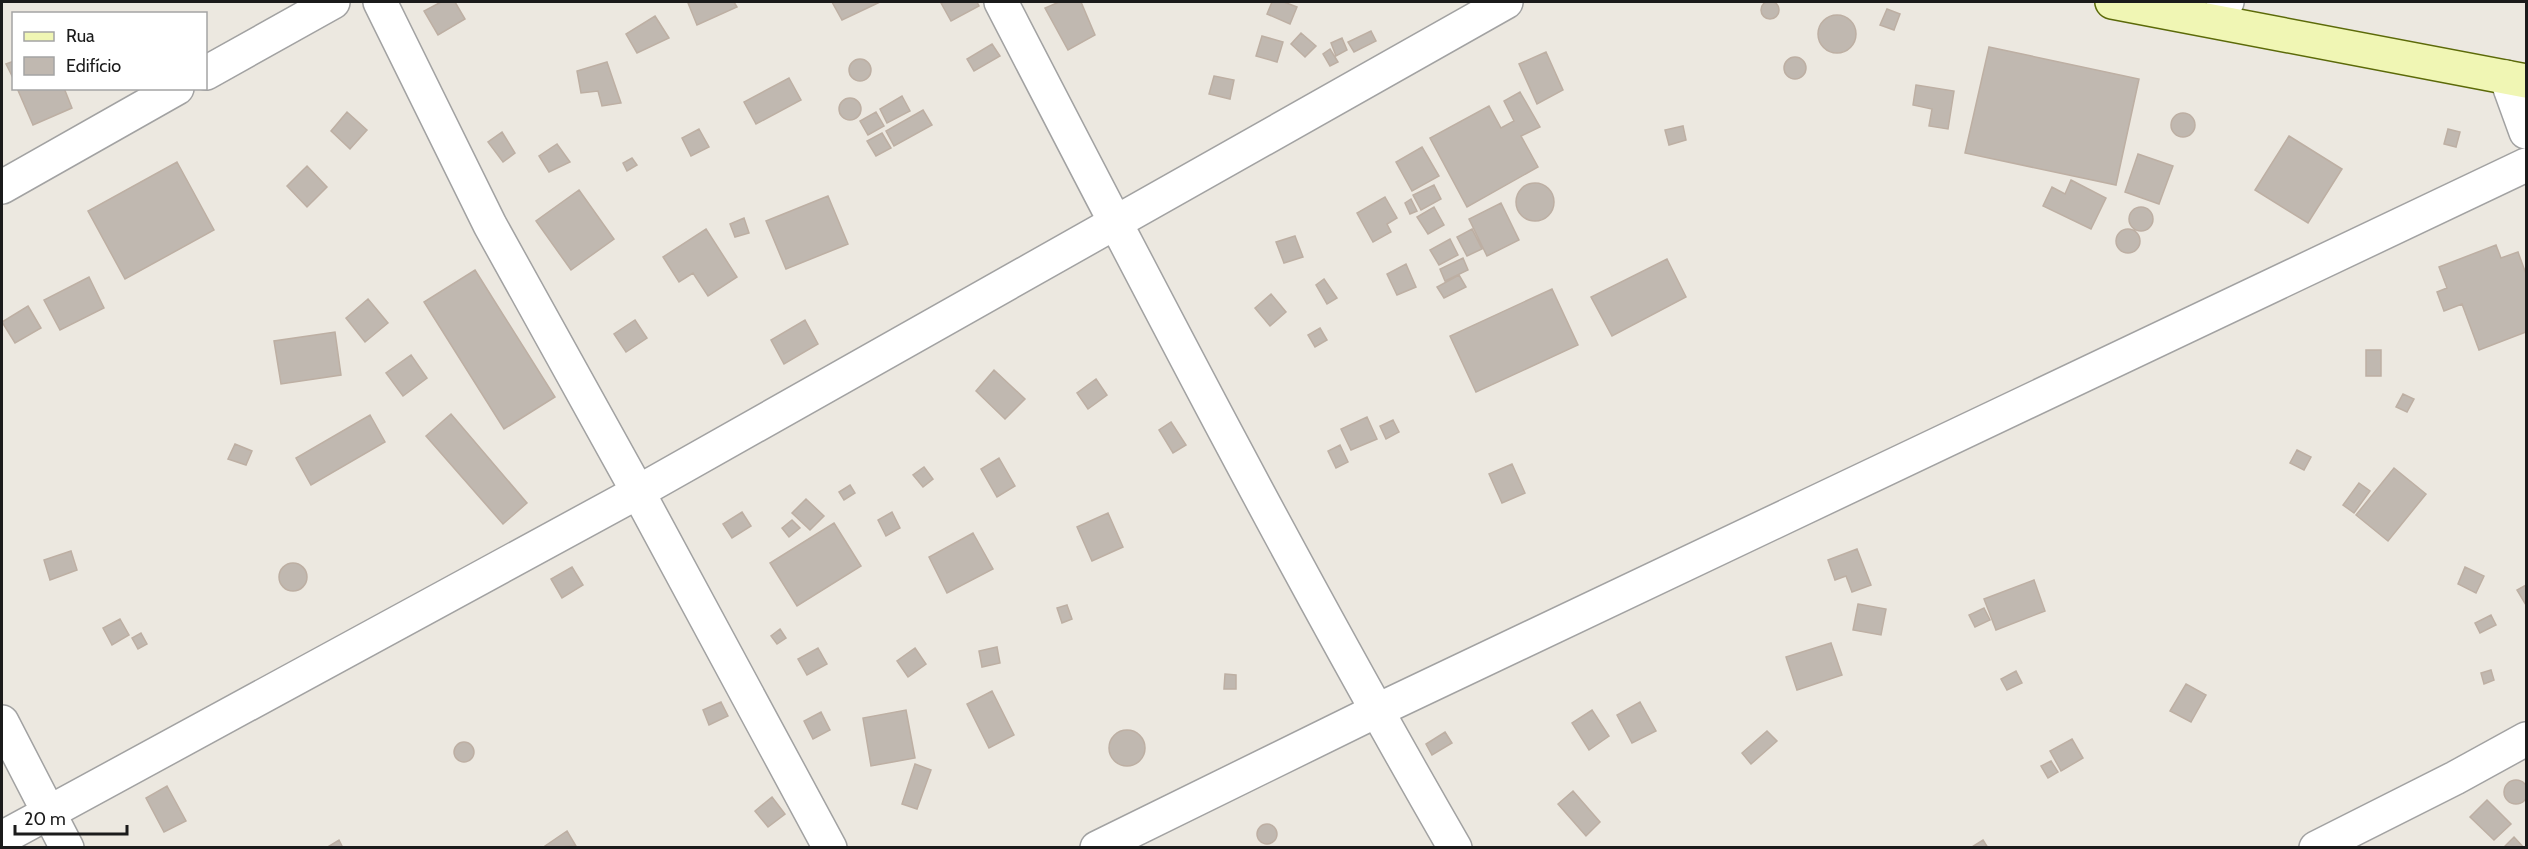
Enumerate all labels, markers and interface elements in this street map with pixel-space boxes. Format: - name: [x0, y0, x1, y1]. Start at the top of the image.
- legend: [12, 12, 207, 90]
- text: Rua: [66, 25, 95, 47]
- text: Edifício: [66, 55, 121, 77]
- scale bar: [15, 798, 128, 836]
- text: 20 m: [24, 808, 66, 830]

